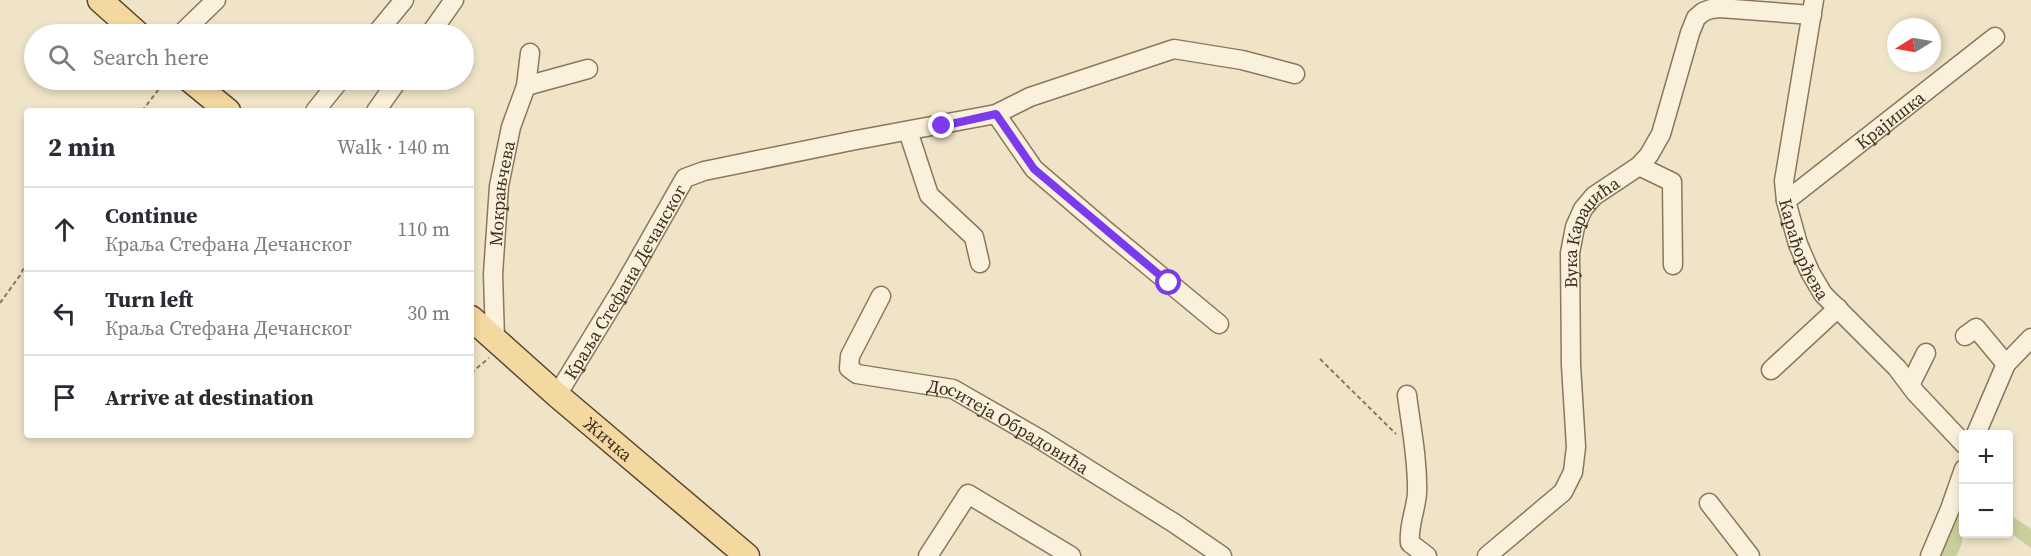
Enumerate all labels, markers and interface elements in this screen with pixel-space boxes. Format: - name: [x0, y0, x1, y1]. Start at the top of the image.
- north arrow: [1887, 18, 1941, 72]
- search box: [24, 24, 474, 90]
- icon: search: [45, 41, 78, 74]
- text: Search here: [93, 42, 209, 72]
- street label: Крајишка: [1850, 84, 1930, 155]
- route end: [928, 112, 954, 138]
- text: 2 min: [48, 129, 115, 165]
- text: Walk · 140 m: [337, 133, 450, 161]
- street label: Мокрањчева: [482, 138, 521, 247]
- street label: Вука Караџића: [1557, 170, 1625, 288]
- street label: Краља Стефана Дечанског: [557, 180, 691, 384]
- street label: Карађорђева: [1773, 196, 1836, 305]
- text: Continue: [105, 200, 198, 230]
- icon: ahead: [48, 213, 81, 246]
- text: 110 m: [397, 215, 450, 243]
- text: Краља Стефана Дечанског: [105, 230, 352, 258]
- route start: [1155, 269, 1181, 295]
- text: Turn left: [105, 284, 193, 314]
- icon: left: [48, 297, 81, 330]
- text: 30 m: [407, 299, 450, 327]
- text: Краља Стефана Дечанског: [105, 314, 352, 342]
- street label: Доситеја Обрадовића: [925, 373, 1095, 480]
- icon: arrive: [48, 381, 81, 414]
- text: Arrive at destination: [105, 382, 314, 412]
- street label: Жичка: [579, 411, 639, 467]
- map controls: [1959, 430, 2013, 538]
- button: +: [1959, 430, 2013, 484]
- button: −: [1959, 484, 2013, 538]

